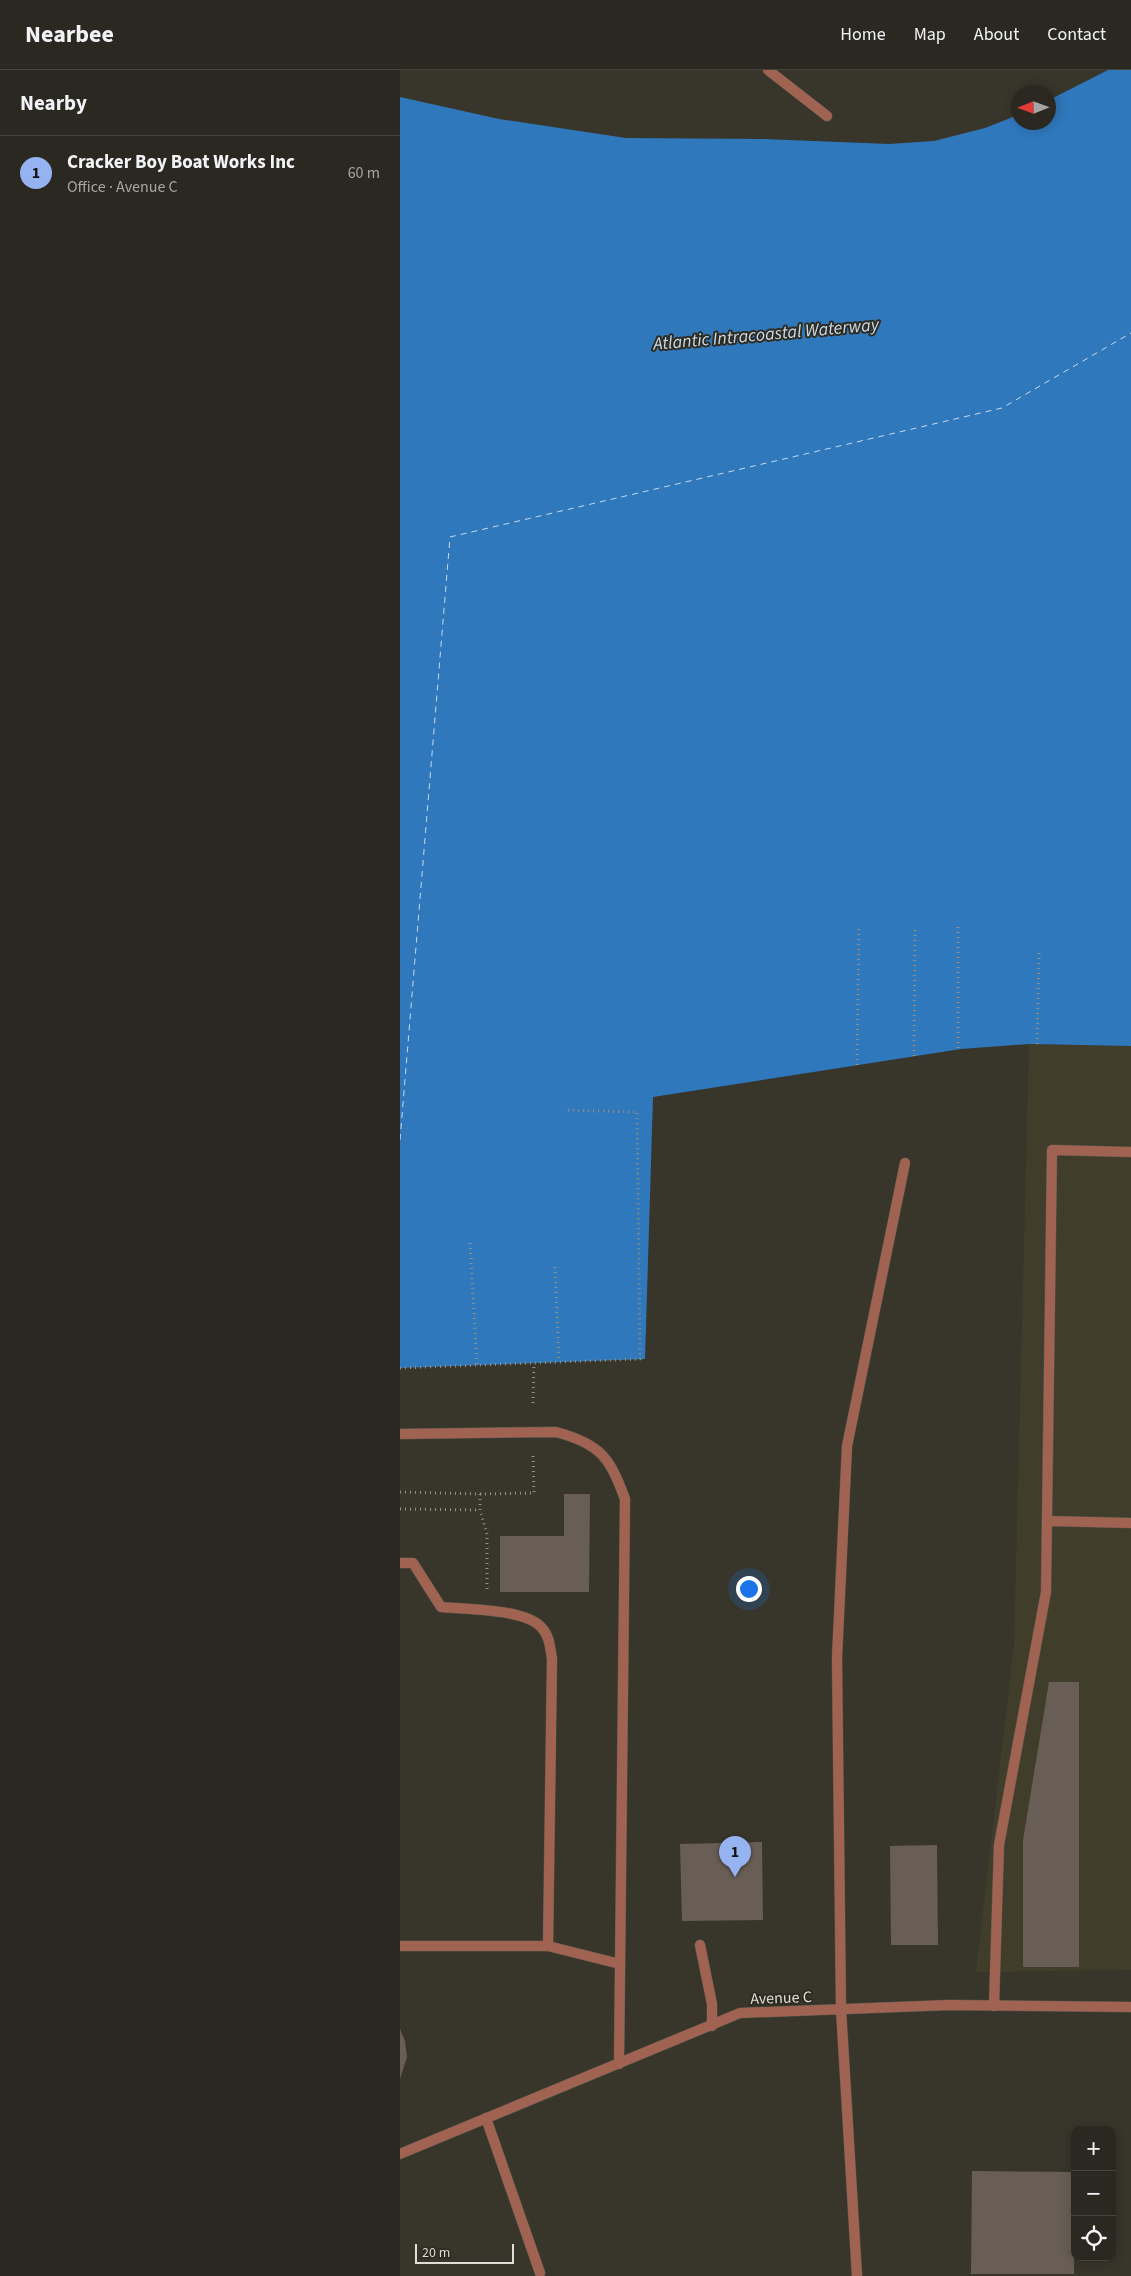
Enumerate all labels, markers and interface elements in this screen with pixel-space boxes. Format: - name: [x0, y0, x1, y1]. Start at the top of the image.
- text: Nearbee: [25, 17, 114, 52]
- text: Home: [840, 22, 886, 47]
- text: Map: [914, 22, 946, 47]
- text: About: [974, 22, 1019, 47]
- text: Contact: [1047, 22, 1106, 47]
- north arrow: [1011, 85, 1056, 130]
- text: Nearby: [20, 88, 87, 118]
- text: Cracker Boy Boat Works Inc: [67, 149, 295, 176]
- text: 1: [32, 162, 40, 184]
- text: 60 m: [348, 162, 380, 184]
- text: Office · Avenue C: [67, 176, 178, 198]
- water label: Atlantic Intracoastal Waterway: [651, 312, 881, 357]
- your location: [736, 1576, 762, 1602]
- pin: 1: [719, 1836, 751, 1877]
- street label: Avenue C: [750, 1986, 812, 2010]
- map controls: [1071, 2126, 1116, 2261]
- button: +: [1071, 2126, 1116, 2171]
- button: −: [1071, 2171, 1116, 2216]
- button: locate: [1071, 2216, 1116, 2261]
- scale bar: [415, 2241, 514, 2264]
- text: 20 m: [422, 2243, 450, 2263]

